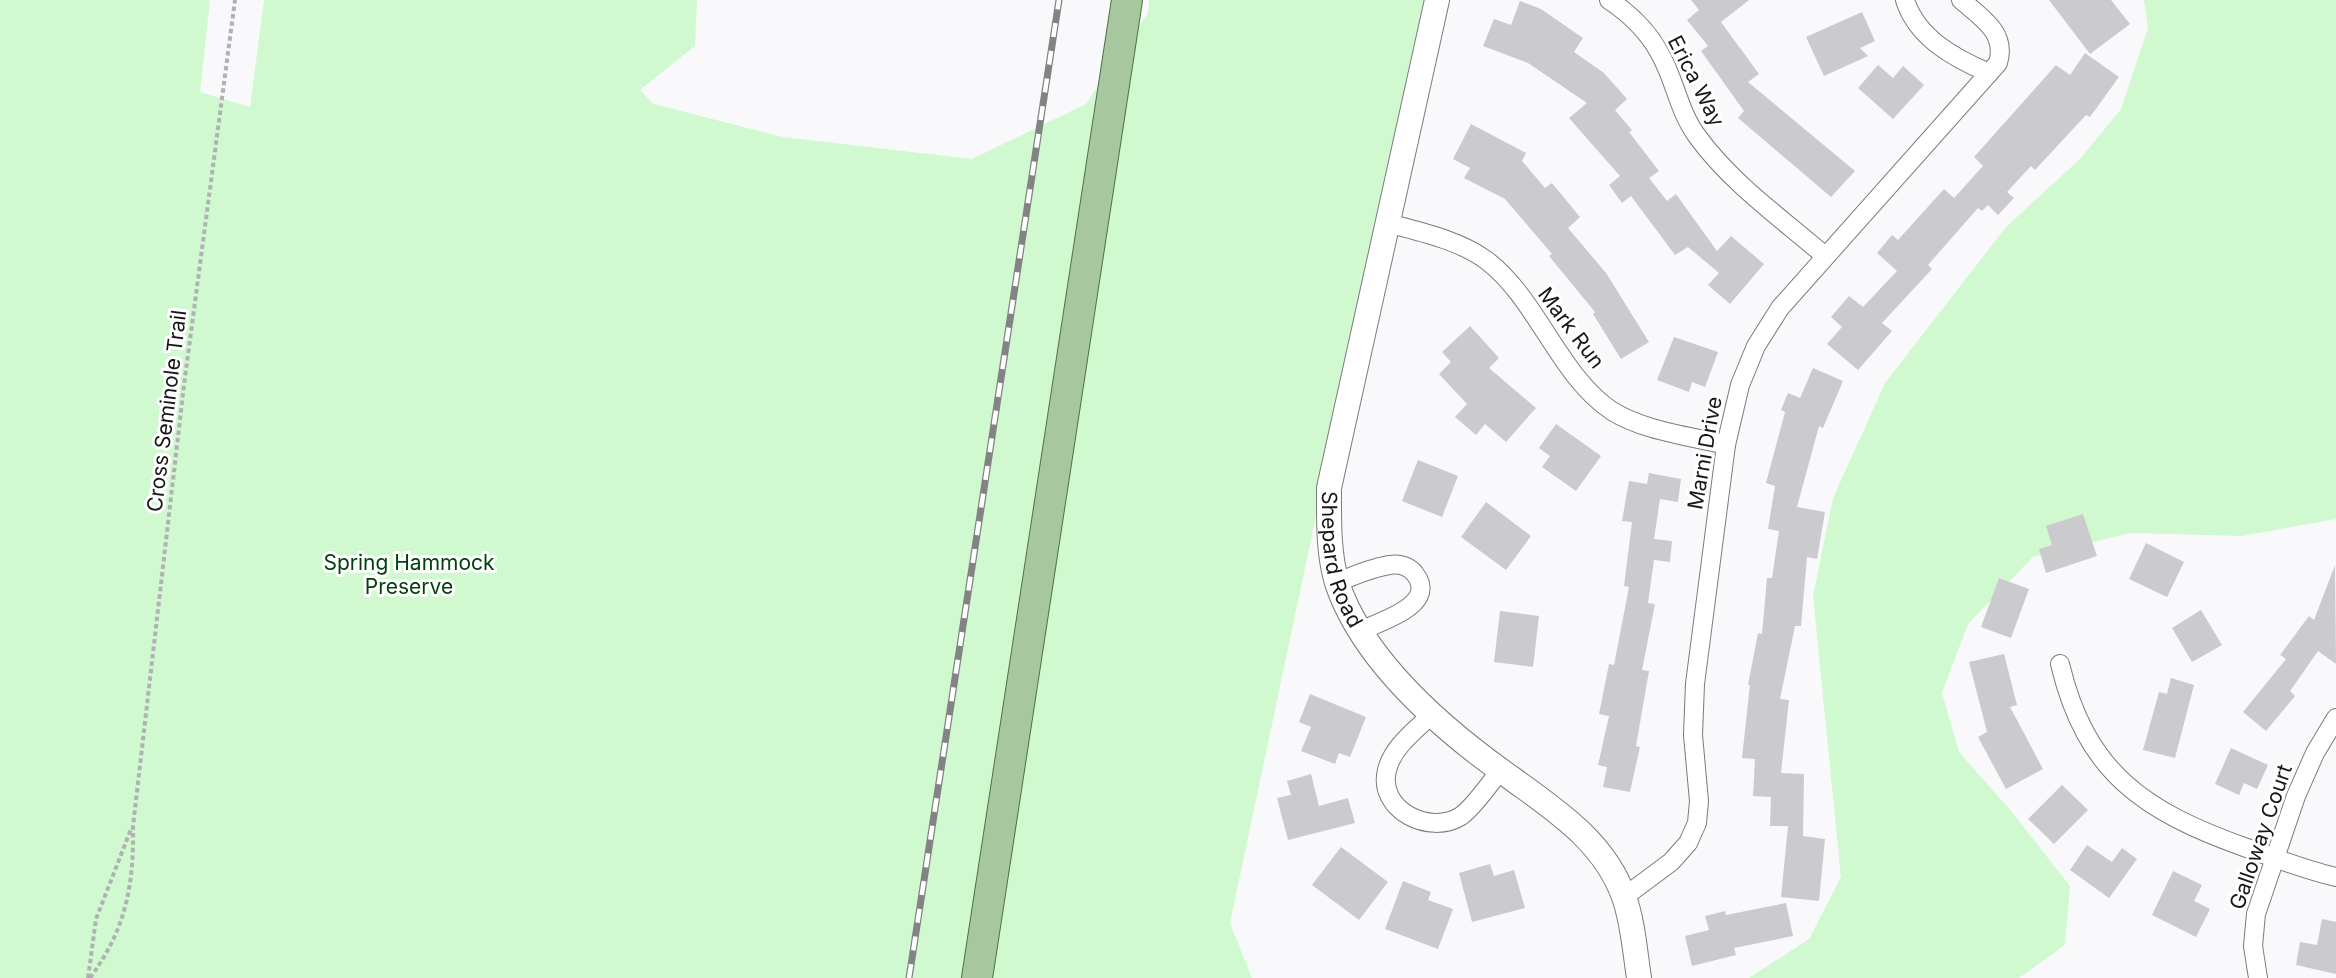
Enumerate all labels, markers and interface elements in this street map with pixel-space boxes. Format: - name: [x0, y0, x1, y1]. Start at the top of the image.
- street label: Erica Way: [1663, 31, 1730, 131]
- street label: Mark Run: [1533, 282, 1610, 373]
- street label: Cross Seminole Trail: [142, 309, 191, 513]
- street label: Marni Drive: [1682, 394, 1727, 511]
- street label: Shepard Road: [1317, 491, 1368, 632]
- park label: Spring Hammock Preserve: [323, 550, 495, 599]
- street label: Galloway Court: [2224, 761, 2297, 913]

